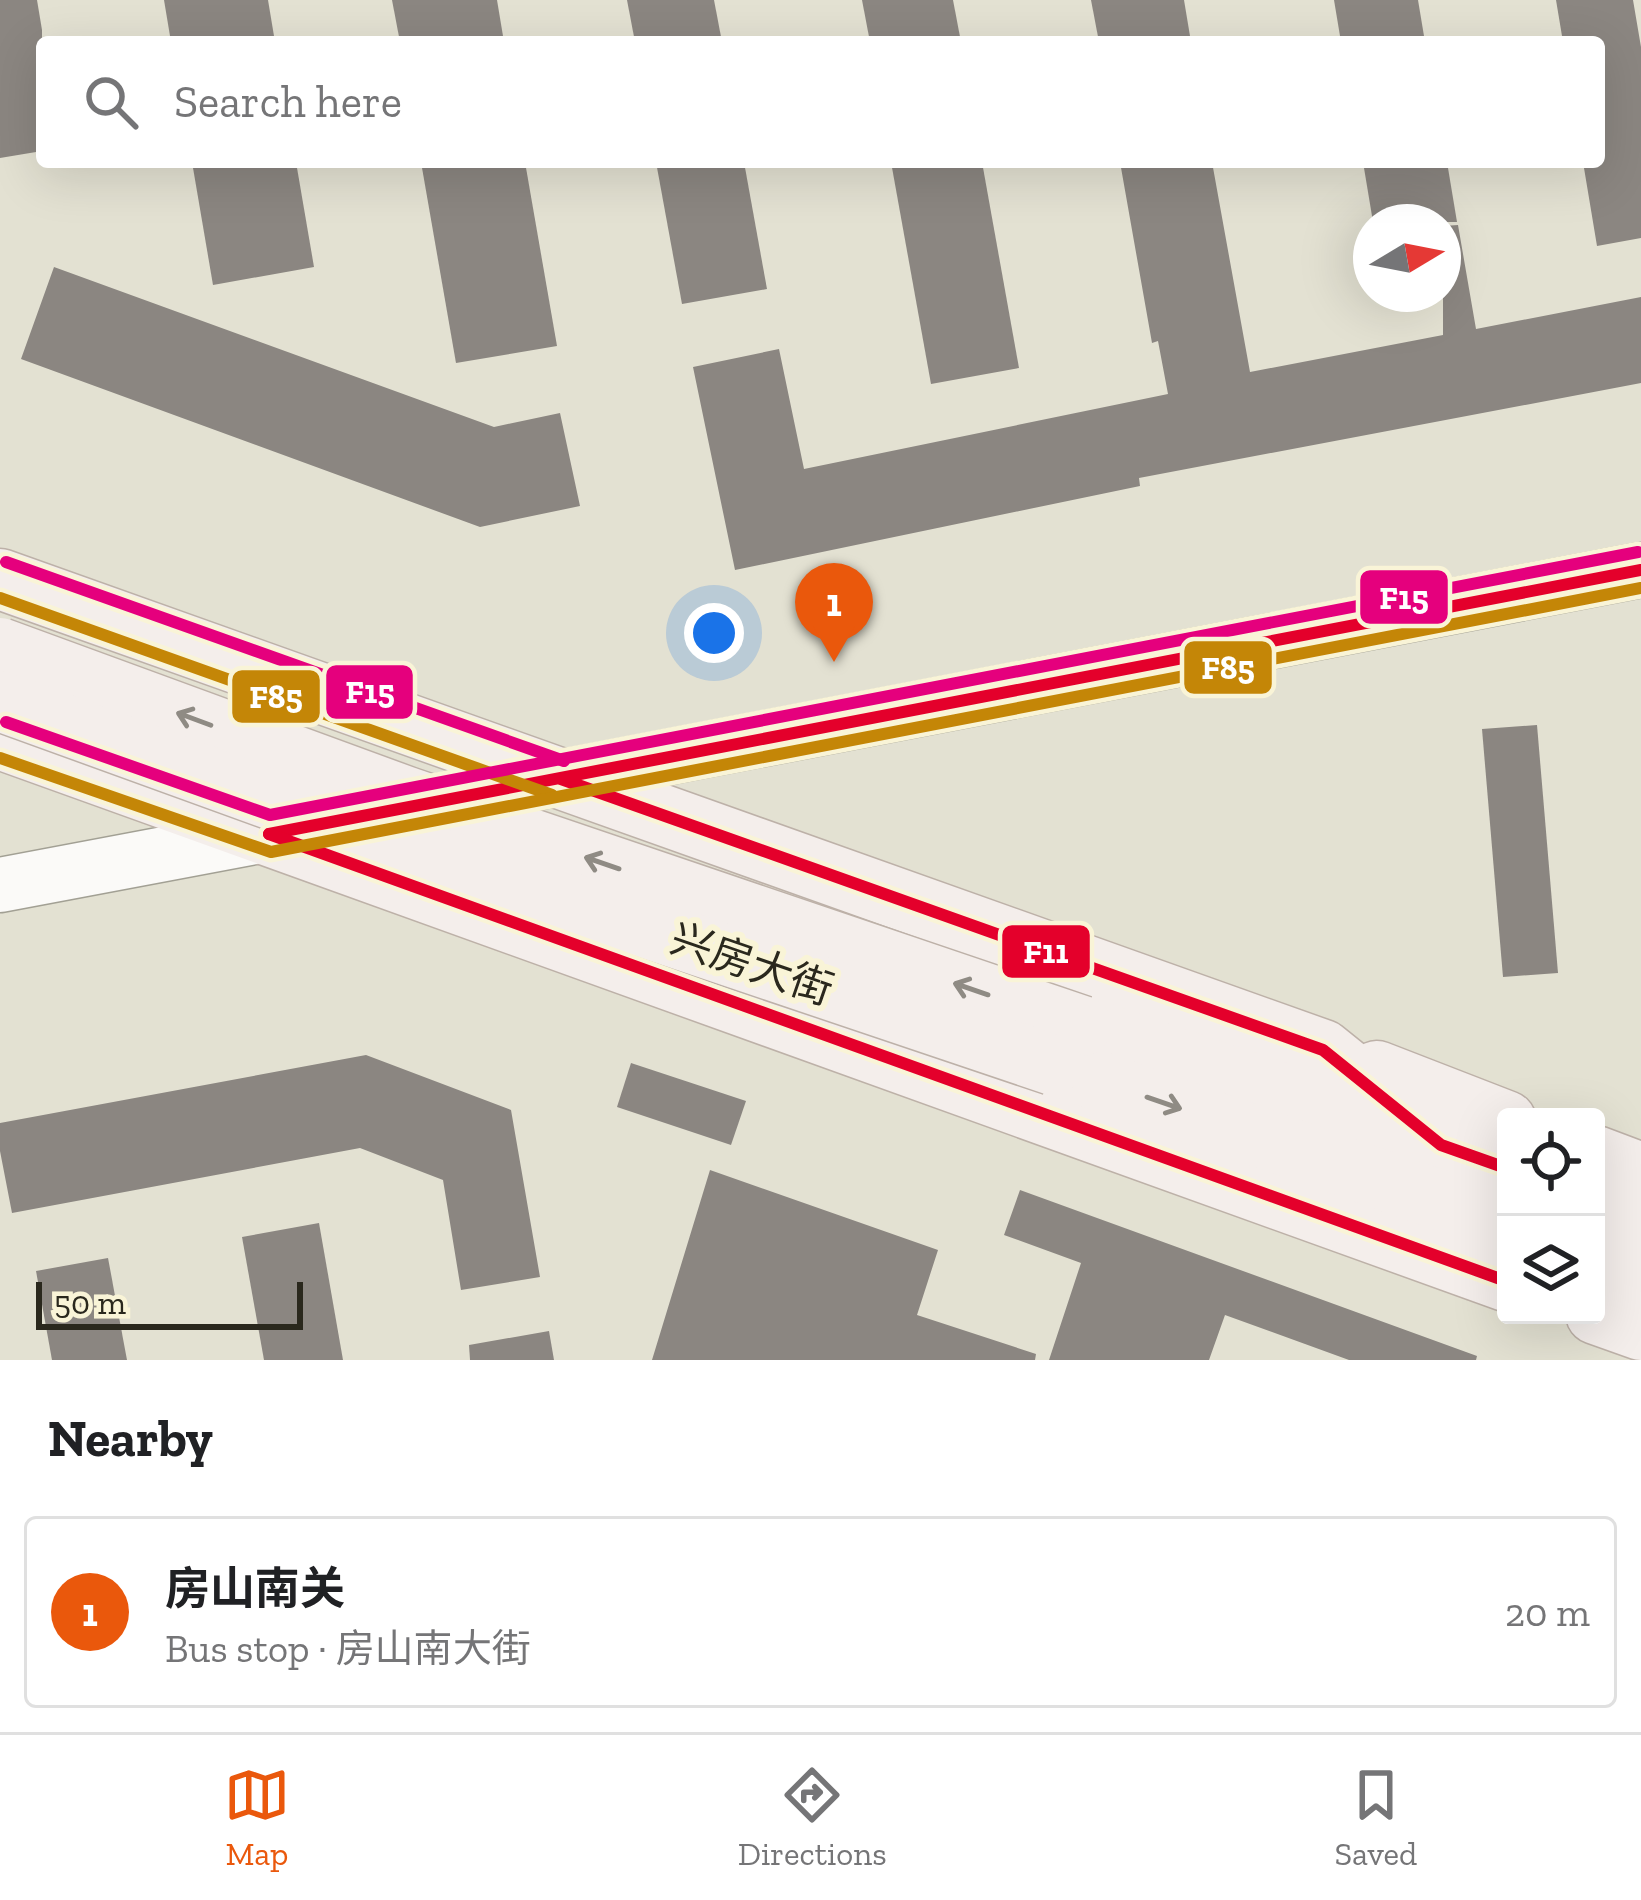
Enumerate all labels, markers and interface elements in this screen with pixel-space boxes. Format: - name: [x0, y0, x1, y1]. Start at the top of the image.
- search box: [36, 36, 1605, 168]
- icon: search: [78, 69, 144, 135]
- text: Search here: [174, 75, 402, 129]
- north arrow: [1353, 204, 1461, 312]
- pin: 1: [795, 563, 873, 662]
- line badge: F15: [1358, 568, 1450, 626]
- text: F15: [1379, 578, 1429, 617]
- your location: [684, 603, 744, 663]
- line badge: F85: [1182, 639, 1274, 696]
- text: F85: [1201, 648, 1255, 687]
- line badge: F15: [324, 663, 415, 721]
- line badge: F85: [230, 668, 322, 725]
- text: F15: [345, 672, 395, 711]
- text: F85: [249, 677, 303, 716]
- one-way arrow: [177, 707, 214, 728]
- one-way arrow: [584, 851, 621, 872]
- street label: 兴房大街: [664, 913, 840, 1015]
- line badge: F11: [1000, 923, 1092, 980]
- text: F11: [1023, 932, 1069, 971]
- one-way arrow: [953, 976, 991, 998]
- one-way arrow: [1144, 1094, 1182, 1116]
- map controls: [1497, 1108, 1605, 1324]
- button: locate: [1497, 1108, 1605, 1216]
- button: layers: [1497, 1216, 1605, 1324]
- scale bar: [36, 1276, 303, 1329]
- text: 50 m: [54, 1283, 126, 1322]
- text: Nearby: [48, 1408, 213, 1469]
- text: 房山南关: [165, 1562, 345, 1616]
- text: 1: [82, 1589, 98, 1636]
- text: 20 m: [1505, 1589, 1590, 1636]
- text: Bus stop · 房山南大街: [165, 1625, 531, 1672]
- tab: Map: [224, 1762, 290, 1873]
- tab: Directions: [738, 1762, 887, 1873]
- tab: Saved: [1334, 1762, 1417, 1873]

